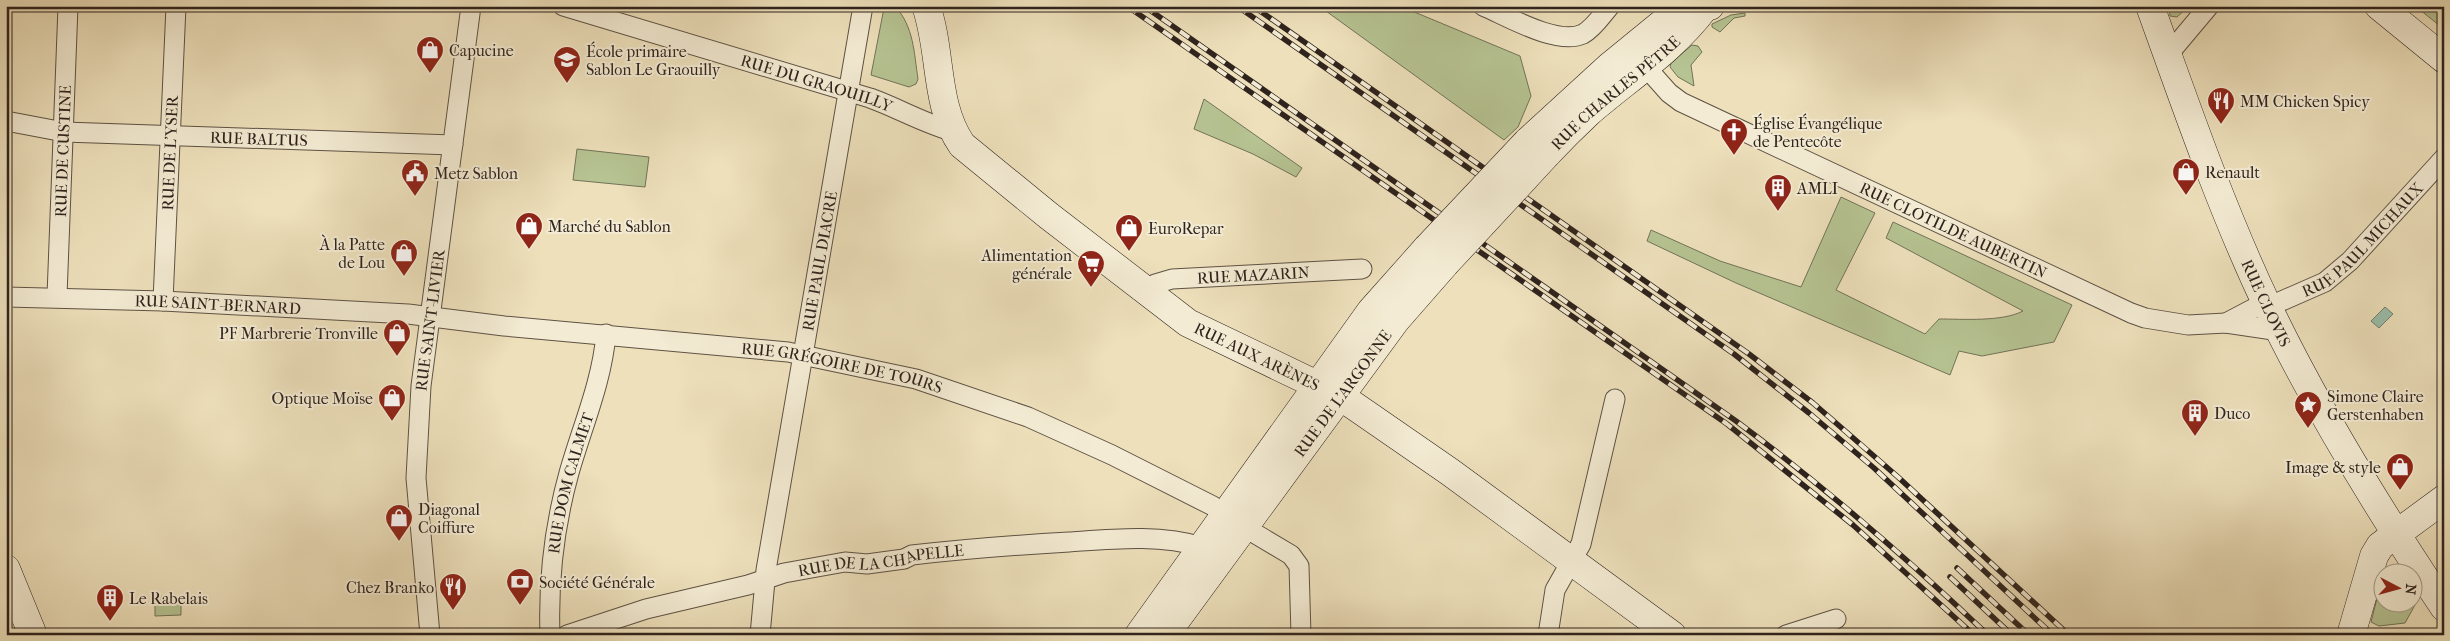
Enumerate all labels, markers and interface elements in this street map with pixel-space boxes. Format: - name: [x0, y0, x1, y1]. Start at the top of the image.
- street label: RUE CHARLES PÊTRE: [1547, 31, 1684, 154]
- shop icon: Capucine: [415, 35, 445, 74]
- place label: Capucine: [449, 41, 514, 60]
- place label: École primaire Sablon Le Graouilly: [586, 41, 721, 79]
- school or university icon: École primaire Sablon Le Graouilly: [552, 45, 582, 84]
- street label: RUE DU GRAOUILLY: [738, 50, 897, 116]
- street label: RUE DE CUSTINE: [50, 84, 75, 218]
- restaurant icon: MM Chicken Spicy: [2206, 86, 2236, 125]
- place label: MM Chicken Spicy: [2240, 92, 2370, 111]
- street label: RUE DE L'YSER: [157, 94, 182, 211]
- place label: Église Évangélique de Pentecôte: [1753, 113, 1882, 151]
- church icon: Église Évangélique de Pentecôte: [1719, 117, 1749, 156]
- street label: RUE BALTUS: [210, 127, 308, 150]
- shop icon: Renault: [2171, 157, 2201, 196]
- public building icon: Metz Sablon: [400, 158, 430, 197]
- place label: Renault: [2205, 163, 2260, 182]
- place label: Metz Sablon: [434, 164, 519, 183]
- building icon: AMLI: [1763, 173, 1793, 212]
- street label: RUE CLOTILDE AUBERTIN: [1857, 178, 2050, 282]
- street label: RUE PAUL MICHAUX: [2299, 178, 2427, 301]
- place label: AMLI: [1796, 179, 1838, 198]
- street label: RUE PAUL DIACRE: [798, 189, 841, 332]
- shop icon: Marché du Sablon: [514, 211, 544, 250]
- shop icon: EuroRepar: [1114, 213, 1144, 252]
- place label: Marché du Sablon: [548, 217, 671, 236]
- place label: EuroRepar: [1148, 219, 1224, 238]
- place label: À la Patte de Lou: [319, 234, 385, 272]
- shop icon: À la Patte de Lou: [389, 238, 419, 277]
- place label: Alimentation générale: [980, 246, 1073, 283]
- street label: RUE SAINT-LIVIER: [411, 247, 449, 392]
- supermarket icon: Alimentation générale: [1076, 249, 1106, 288]
- street label: RUE CLOVIS: [2238, 256, 2295, 350]
- street label: RUE MAZARIN: [1196, 262, 1310, 287]
- street label: RUE SAINT-BERNARD: [135, 291, 301, 318]
- shop icon: PF Marbrerie Tronville: [382, 318, 412, 357]
- street label: RUE AUX ARÈNES: [1191, 318, 1323, 394]
- place label: PF Marbrerie Tronville: [219, 324, 378, 343]
- street label: RUE DE L'ARGONNE: [1290, 326, 1395, 460]
- street label: RUE GRÉGOIRE DE TOURS: [740, 338, 945, 397]
- shop icon: Optique Moïse: [377, 383, 407, 422]
- place label: Simone Claire Gerstenhaben: [2327, 387, 2425, 424]
- place label: Optique Moïse: [272, 389, 373, 408]
- place icon: Simone Claire Gerstenhaben: [2293, 390, 2323, 429]
- building icon: Duco: [2180, 398, 2210, 437]
- place label: Duco: [2214, 404, 2250, 423]
- street label: RUE DOM CALMET: [544, 410, 597, 555]
- shop icon: Image & style: [2385, 452, 2415, 491]
- place label: Image & style: [2285, 458, 2381, 477]
- place label: Diagonal Coiffure: [418, 500, 481, 537]
- shop icon: Diagonal Coiffure: [384, 503, 414, 542]
- street label: RUE DE LA CHAPELLE: [796, 540, 965, 580]
- north arrow: [2372, 564, 2422, 614]
- bank icon: Société Générale: [505, 567, 535, 606]
- restaurant icon: Chez Branko: [438, 572, 468, 611]
- place label: Société Générale: [539, 573, 655, 592]
- place label: Chez Branko: [346, 578, 434, 597]
- building icon: Le Rabelais: [95, 583, 125, 622]
- text: N: [2401, 583, 2419, 596]
- place label: Le Rabelais: [129, 589, 208, 608]

